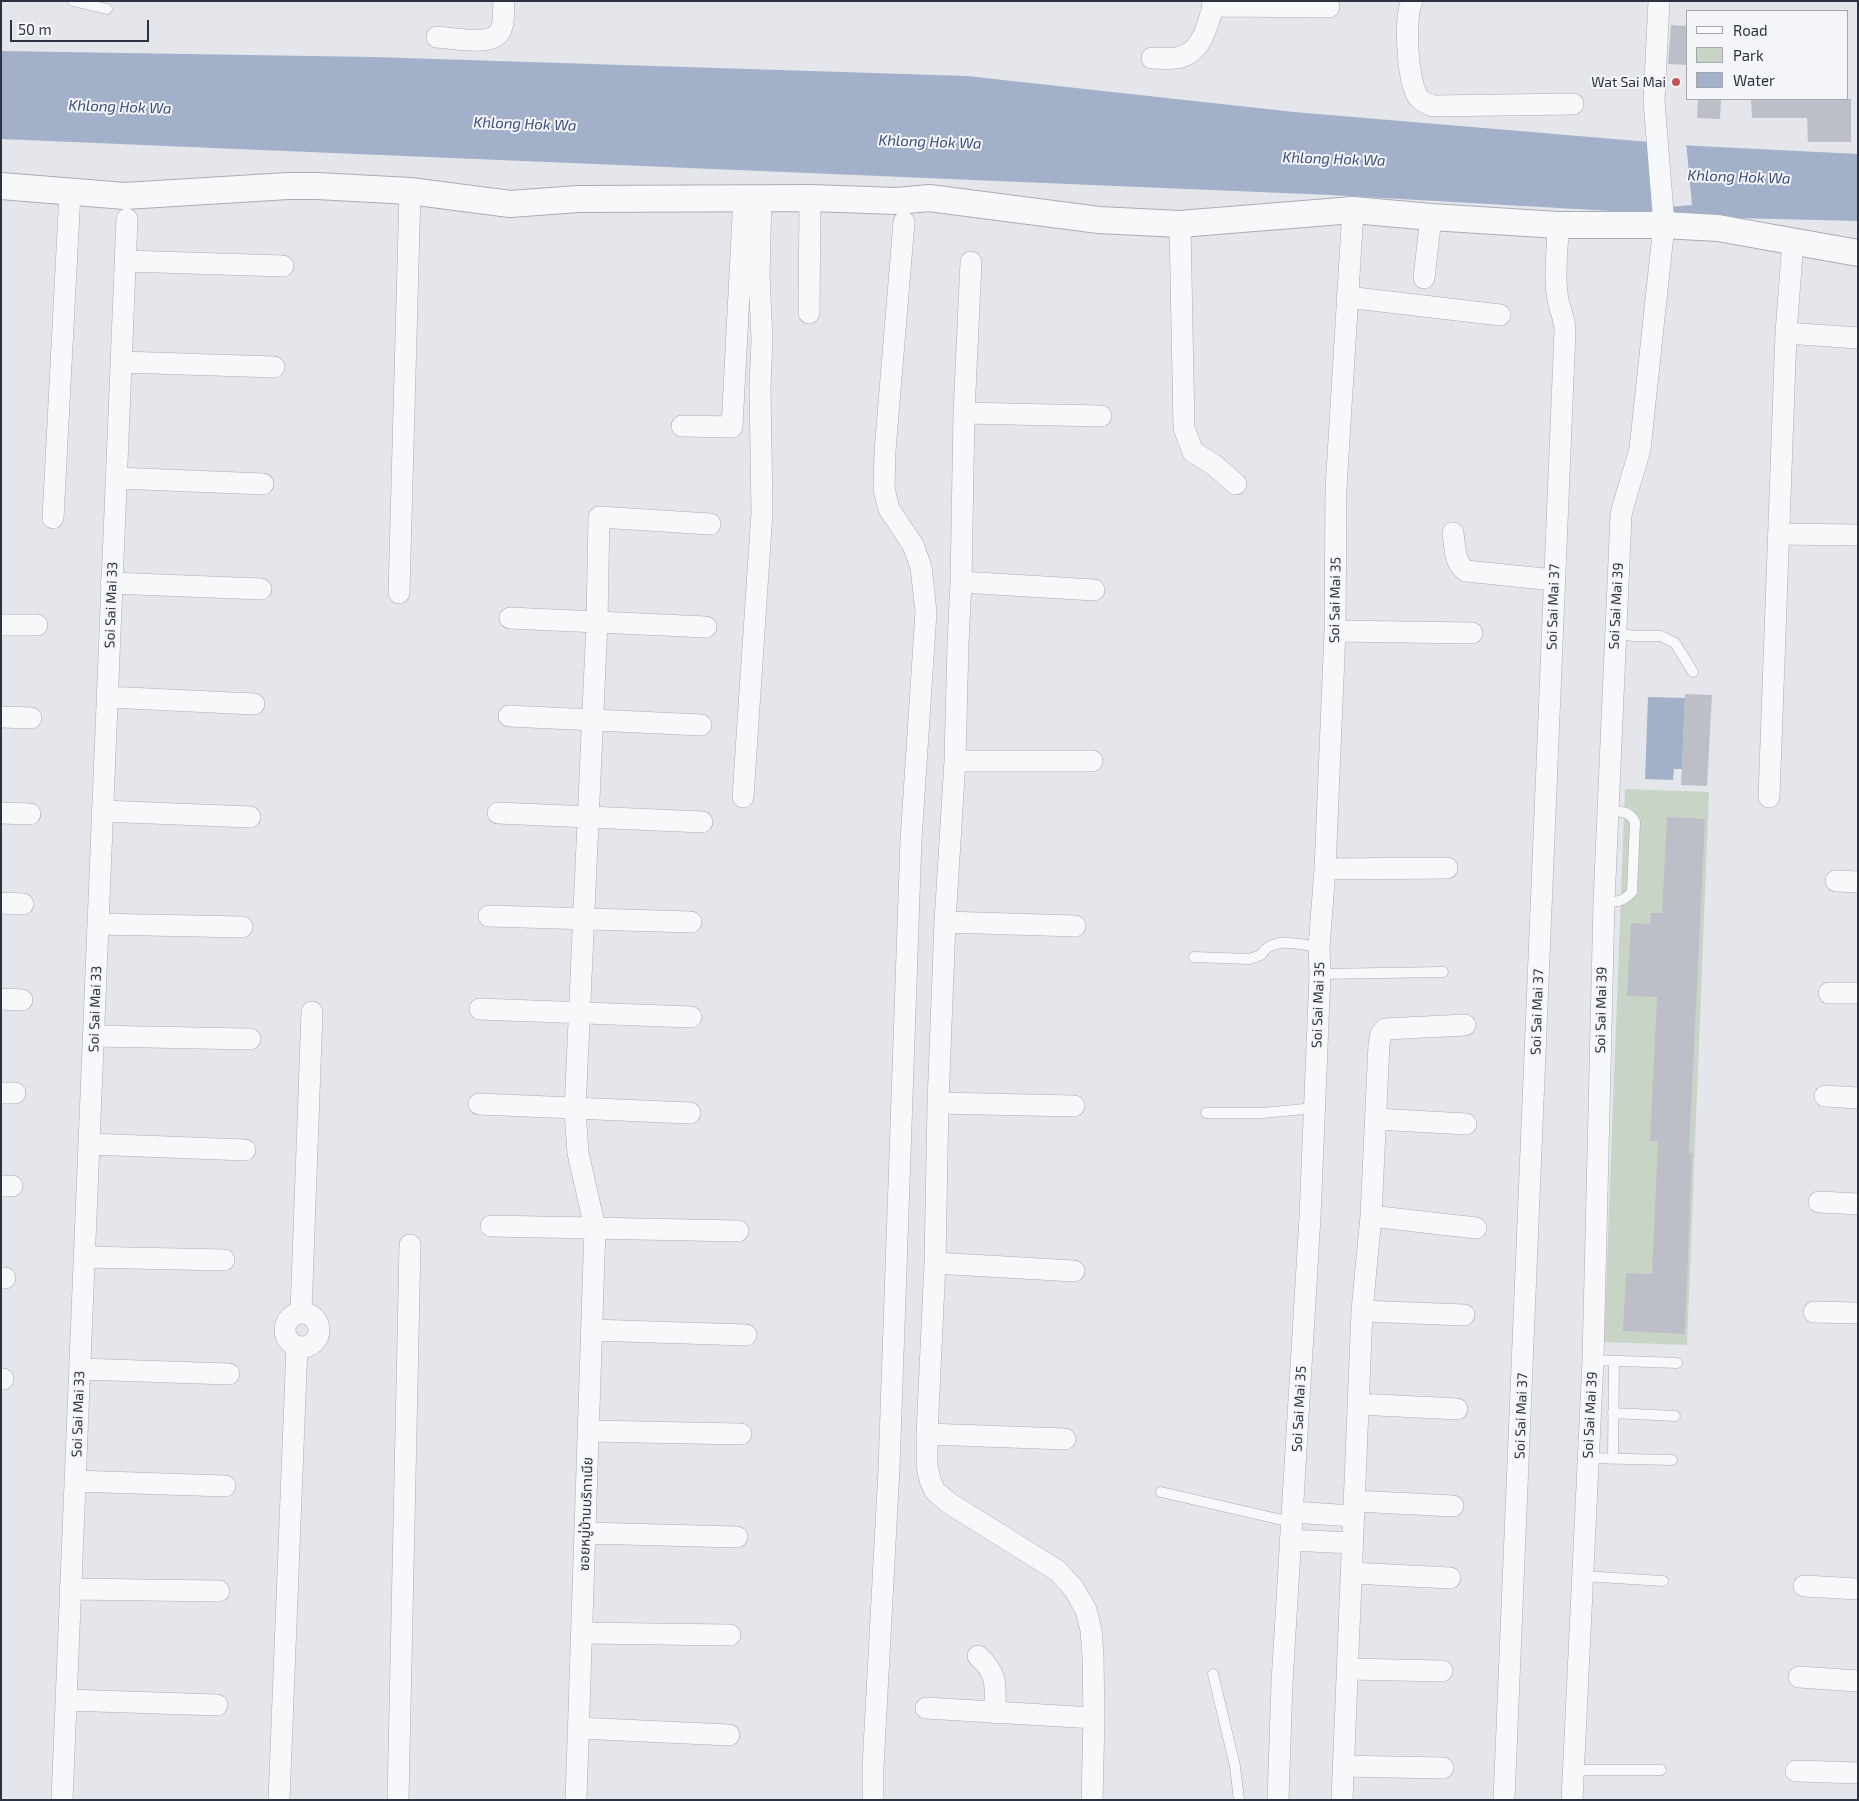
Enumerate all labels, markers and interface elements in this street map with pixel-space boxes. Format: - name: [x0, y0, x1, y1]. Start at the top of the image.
- scale bar: [12, 10, 151, 42]
- legend: [1686, 10, 1849, 100]
- text: 50 m: [18, 20, 52, 38]
- text: Road: [1733, 21, 1768, 39]
- text: Park: [1733, 46, 1764, 64]
- text: Water: [1733, 71, 1775, 89]
- place label: Wat Sai Mai: [1591, 74, 1666, 90]
- marker: Wat Sai Mai: [1670, 76, 1682, 88]
- water label: Khlong Hok Wa: [68, 96, 172, 118]
- water label: Khlong Hok Wa: [473, 113, 577, 135]
- water label: Khlong Hok Wa: [878, 131, 982, 153]
- water label: Khlong Hok Wa: [1282, 148, 1386, 170]
- water label: Khlong Hok Wa: [1687, 166, 1791, 188]
- street label: Soi Sai Mai 35: [1326, 557, 1344, 643]
- street label: Soi Sai Mai 33: [101, 561, 121, 649]
- street label: Soi Sai Mai 39: [1605, 562, 1627, 650]
- street label: Soi Sai Mai 37: [1543, 564, 1563, 650]
- street label: Soi Sai Mai 35: [1308, 962, 1328, 1048]
- street label: Soi Sai Mai 33: [85, 965, 105, 1053]
- street label: Soi Sai Mai 39: [1592, 966, 1610, 1054]
- street label: Soi Sai Mai 37: [1527, 969, 1547, 1055]
- street label: Soi Sai Mai 35: [1288, 1365, 1310, 1453]
- street label: Soi Sai Mai 33: [68, 1370, 88, 1458]
- street label: Soi Sai Mai 39: [1579, 1371, 1601, 1459]
- street label: Soi Sai Mai 37: [1511, 1373, 1531, 1459]
- street label: ซอยหมู่บ้านบริทาเนีย: [576, 1457, 596, 1571]

